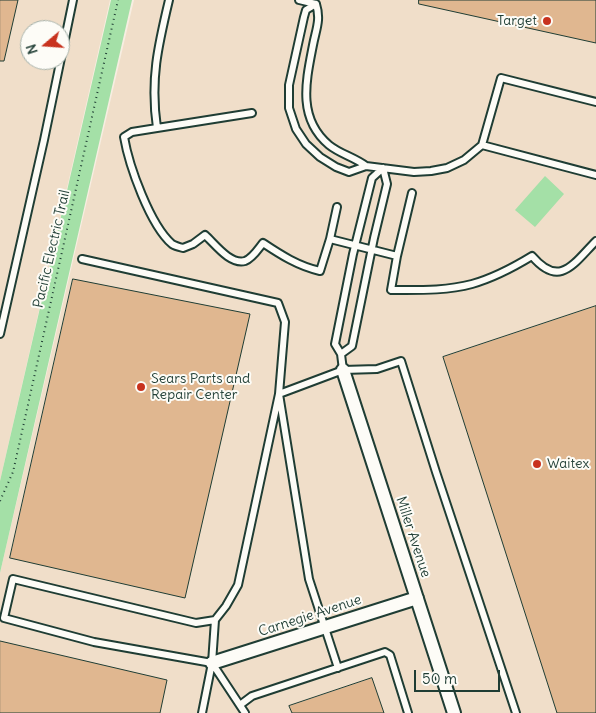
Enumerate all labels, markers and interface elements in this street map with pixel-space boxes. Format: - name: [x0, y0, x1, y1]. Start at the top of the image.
- place label: Target: [497, 13, 537, 29]
- marker: Target: [541, 15, 553, 27]
- north arrow: [20, 20, 70, 70]
- text: N: [22, 42, 42, 57]
- street label: Pacific Electric Trail: [30, 188, 74, 310]
- place label: Sears Parts and Repair Center: [151, 371, 250, 404]
- marker: Sears Parts and Repair Center: [135, 381, 147, 393]
- place label: Waitex: [547, 456, 589, 472]
- marker: Waitex: [531, 458, 543, 470]
- street label: Miller Avenue: [392, 494, 434, 580]
- street label: Carnegie Avenue: [256, 591, 364, 641]
- scale bar: [416, 660, 502, 692]
- text: 50 m: [422, 669, 457, 688]

